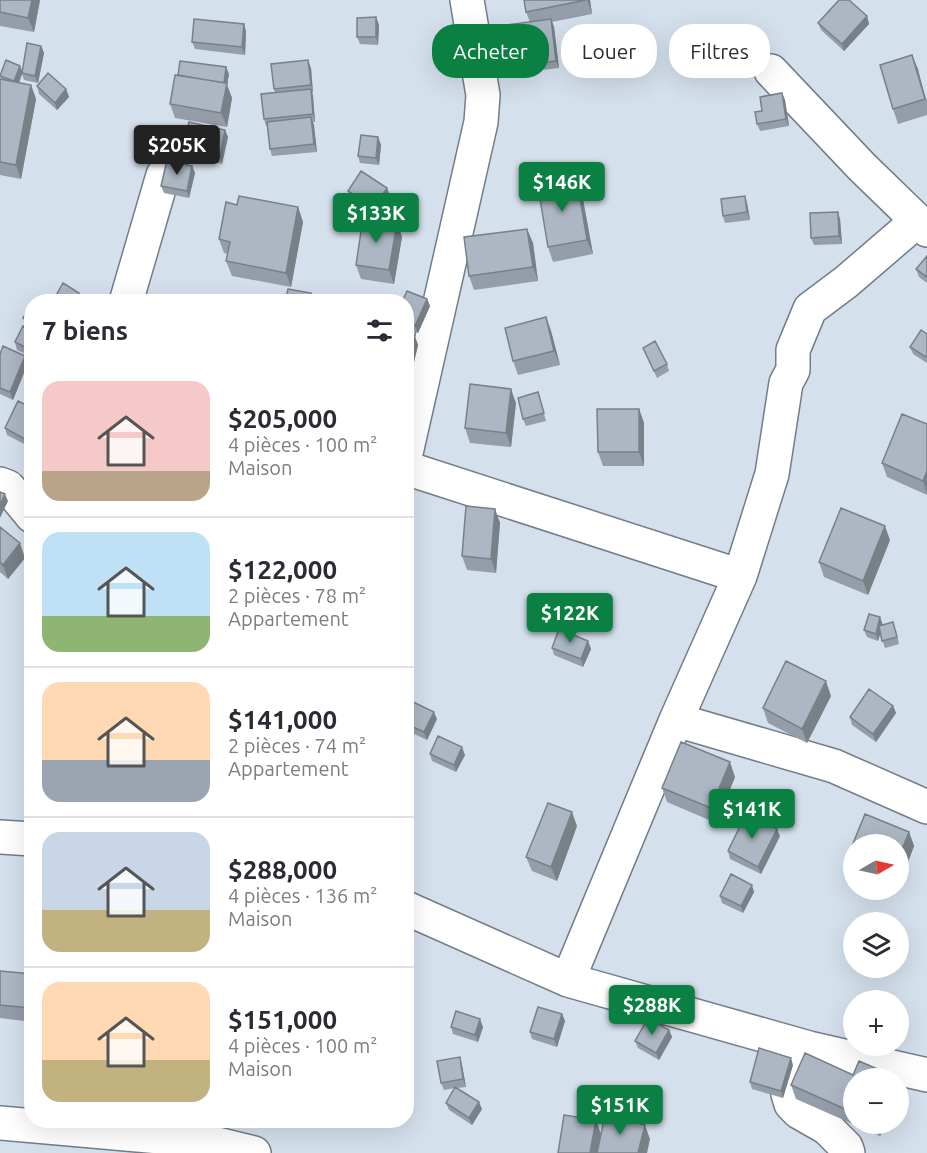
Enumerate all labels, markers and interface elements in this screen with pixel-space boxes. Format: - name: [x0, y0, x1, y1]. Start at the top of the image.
- chip: Acheter: [432, 24, 549, 78]
- chip: Louer: [561, 24, 657, 78]
- chip: Filtres: [669, 24, 770, 78]
- pin: $205K: [135, 125, 219, 176]
- text: $205K: [148, 133, 206, 156]
- pin: $146K: [520, 162, 604, 213]
- text: $146K: [533, 170, 591, 193]
- pin: $133K: [334, 193, 418, 244]
- text: $133K: [347, 201, 405, 224]
- icon: filters: [363, 314, 396, 347]
- text: 7 biens: [42, 316, 128, 345]
- text: $205,000: [228, 404, 337, 433]
- icon: home: [90, 405, 162, 477]
- text: 4 pièces · 100 m²: [228, 433, 377, 456]
- text: Maison: [228, 456, 292, 479]
- text: $122,000: [228, 555, 337, 584]
- icon: home: [90, 556, 162, 628]
- text: 2 pièces · 78 m²: [228, 584, 366, 607]
- pin: $122K: [528, 593, 612, 644]
- text: $122K: [541, 601, 599, 624]
- text: Appartement: [228, 607, 349, 630]
- text: $141,000: [228, 705, 337, 734]
- icon: home: [90, 706, 162, 778]
- text: 2 pièces · 74 m²: [228, 734, 366, 757]
- text: Appartement: [228, 757, 349, 780]
- pin: $141K: [710, 789, 794, 840]
- text: $141K: [723, 797, 781, 820]
- north arrow: [843, 834, 909, 900]
- map controls: [843, 834, 909, 1134]
- text: $288,000: [228, 855, 337, 884]
- icon: home: [90, 856, 162, 928]
- text: 4 pièces · 136 m²: [228, 884, 377, 907]
- text: Maison: [228, 907, 292, 930]
- button: layers: [843, 912, 909, 978]
- pin: $288K: [610, 985, 694, 1036]
- button: +: [843, 990, 909, 1056]
- text: $288K: [623, 993, 681, 1016]
- text: $151,000: [228, 1005, 337, 1034]
- icon: home: [90, 1006, 162, 1078]
- text: 4 pièces · 100 m²: [228, 1034, 377, 1057]
- text: Maison: [228, 1057, 292, 1080]
- button: −: [843, 1068, 909, 1134]
- pin: $151K: [578, 1085, 662, 1136]
- text: $151K: [591, 1093, 649, 1116]

